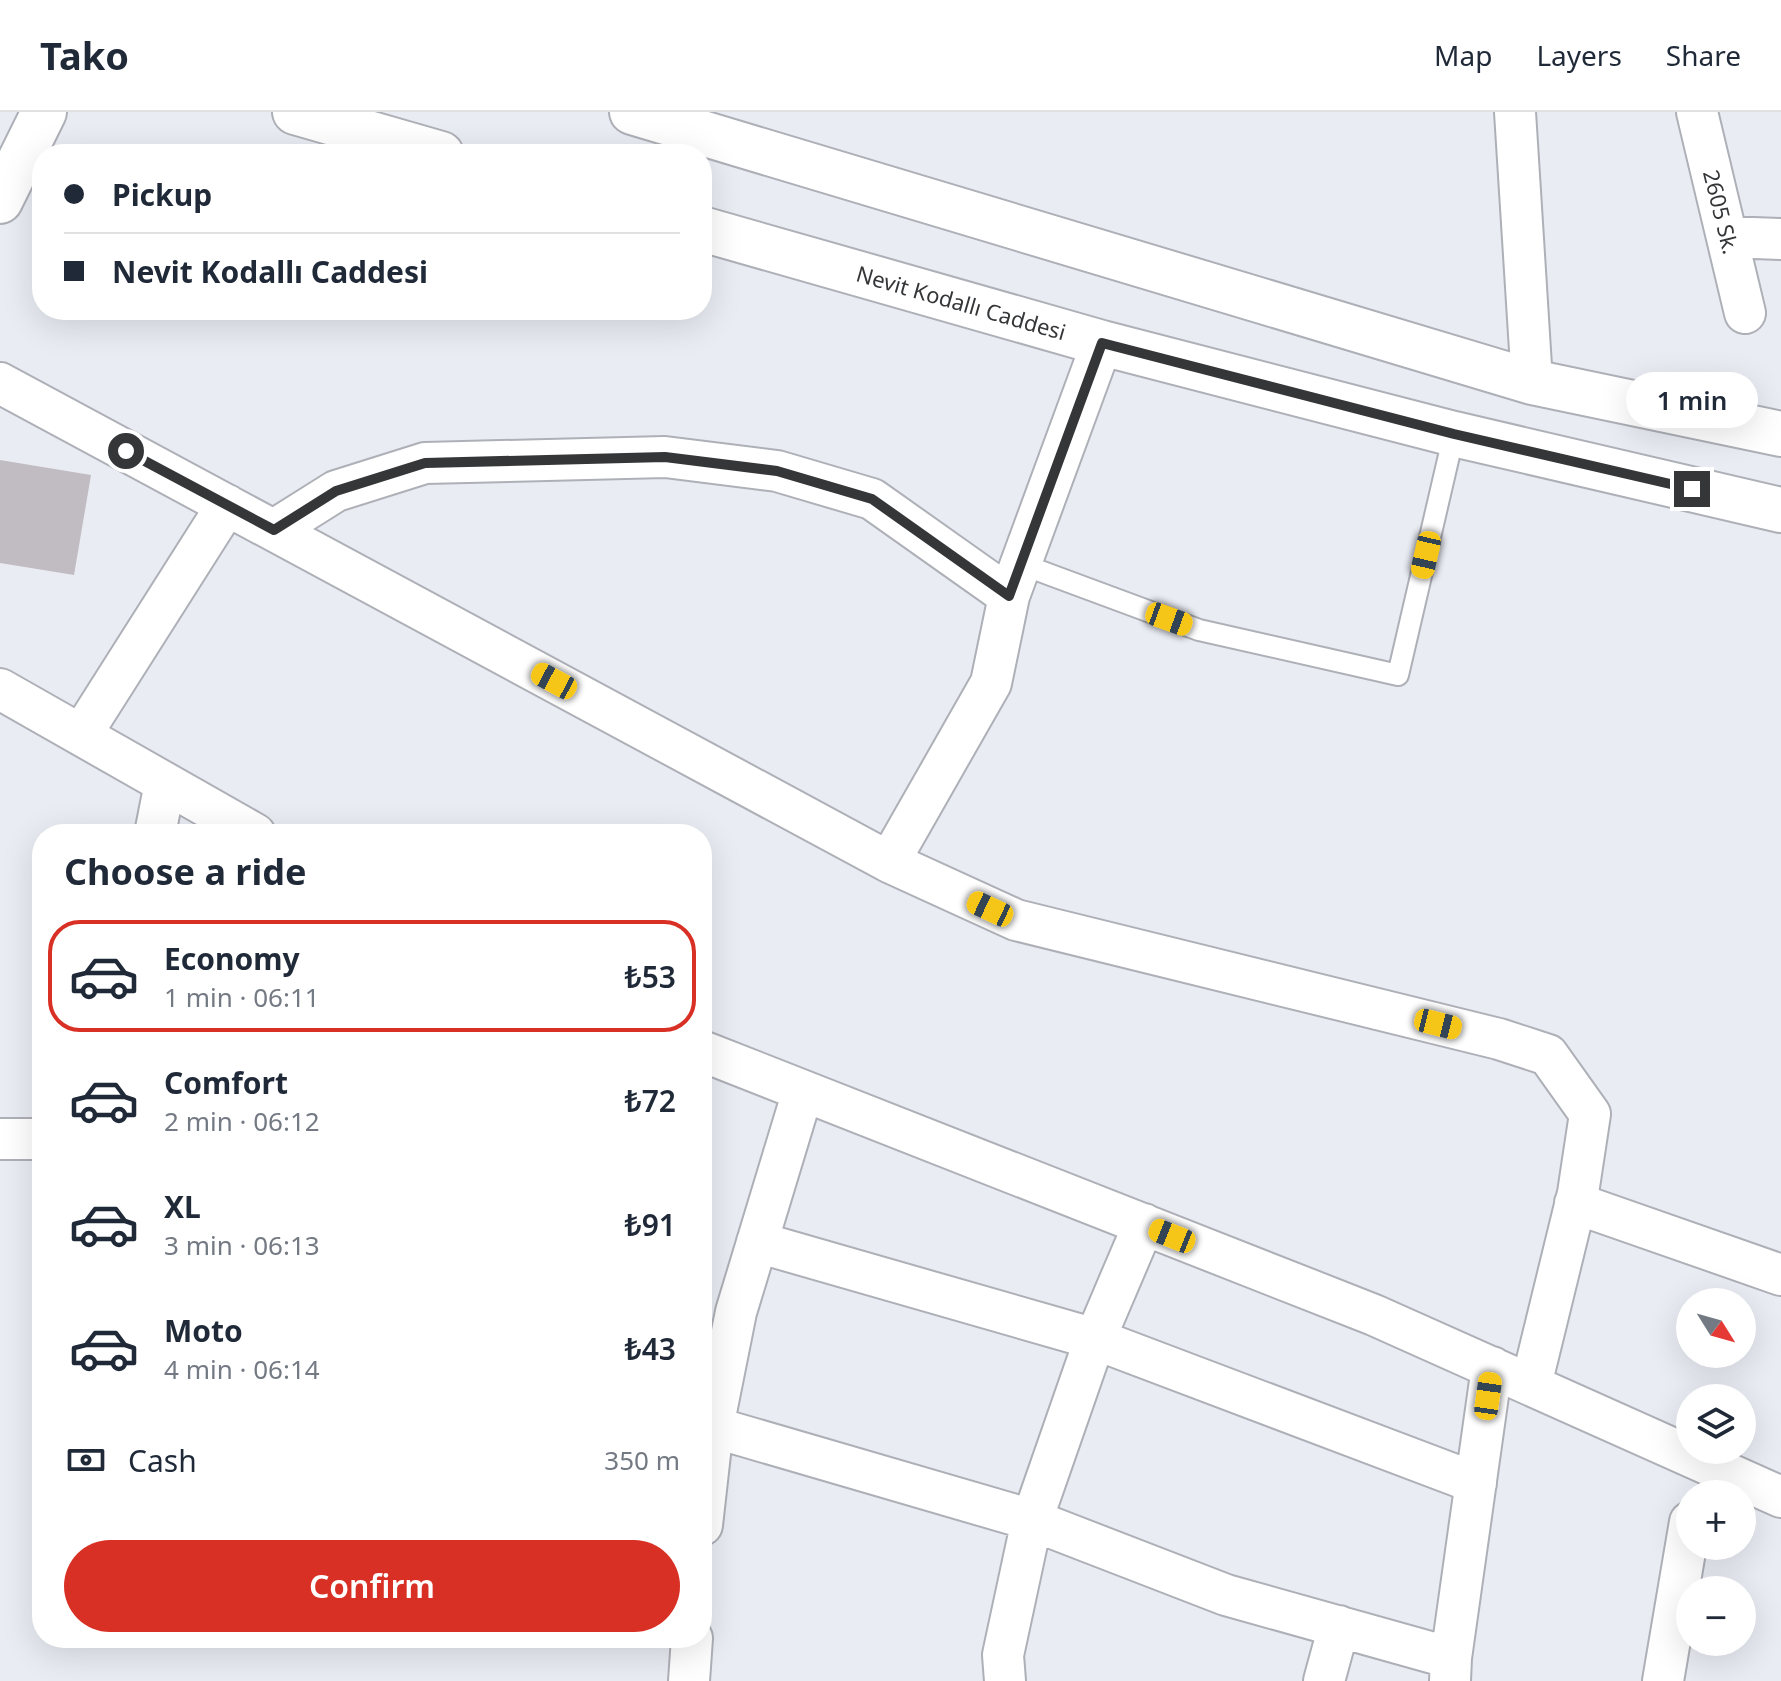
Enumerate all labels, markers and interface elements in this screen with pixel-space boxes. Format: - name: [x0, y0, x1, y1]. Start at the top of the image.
- text: Tako: [40, 29, 129, 81]
- text: Map: [1434, 36, 1492, 74]
- text: Layers: [1536, 36, 1622, 74]
- text: Share: [1666, 36, 1741, 74]
- street label: 2605 Sk.: [1697, 167, 1747, 257]
- text: Pickup: [112, 174, 212, 215]
- text: Nevit Kodallı Caddesi: [112, 251, 428, 292]
- street label: Nevit Kodallı Caddesi: [853, 258, 1070, 346]
- callout: 1 min: [1626, 373, 1758, 429]
- text: 1 min: [1657, 382, 1727, 418]
- route start: [108, 433, 144, 469]
- route end: [1674, 471, 1710, 507]
- car: [1409, 529, 1443, 581]
- car: [1142, 600, 1196, 638]
- car: [527, 659, 581, 703]
- text: Choose a ride: [64, 847, 306, 896]
- car: [963, 888, 1017, 930]
- text: Economy: [164, 938, 300, 979]
- icon: car: [68, 940, 140, 1012]
- text: ₺53: [625, 956, 676, 997]
- text: 1 min · 06:11: [164, 979, 320, 1015]
- car: [1412, 1007, 1464, 1041]
- text: Comfort: [164, 1062, 288, 1103]
- icon: car: [68, 1064, 140, 1136]
- text: ₺72: [625, 1080, 676, 1121]
- text: 2 min · 06:12: [164, 1103, 320, 1139]
- text: XL: [164, 1186, 201, 1227]
- icon: car: [68, 1188, 140, 1260]
- text: ₺91: [625, 1204, 676, 1245]
- car: [1145, 1216, 1199, 1256]
- text: 3 min · 06:13: [164, 1227, 320, 1263]
- north arrow: [1676, 1288, 1756, 1368]
- map controls: [1676, 1288, 1756, 1656]
- text: Moto: [164, 1310, 243, 1351]
- icon: car: [68, 1312, 140, 1384]
- text: ₺43: [625, 1328, 676, 1369]
- text: 4 min · 06:14: [164, 1351, 320, 1387]
- car: [1473, 1371, 1503, 1421]
- button: layers: [1676, 1384, 1756, 1464]
- icon: cash: [64, 1438, 108, 1482]
- text: Cash: [128, 1440, 197, 1481]
- text: 350 m: [604, 1442, 680, 1478]
- button: +: [1676, 1480, 1756, 1560]
- button: Confirm: [64, 1540, 680, 1632]
- button: −: [1676, 1576, 1756, 1656]

